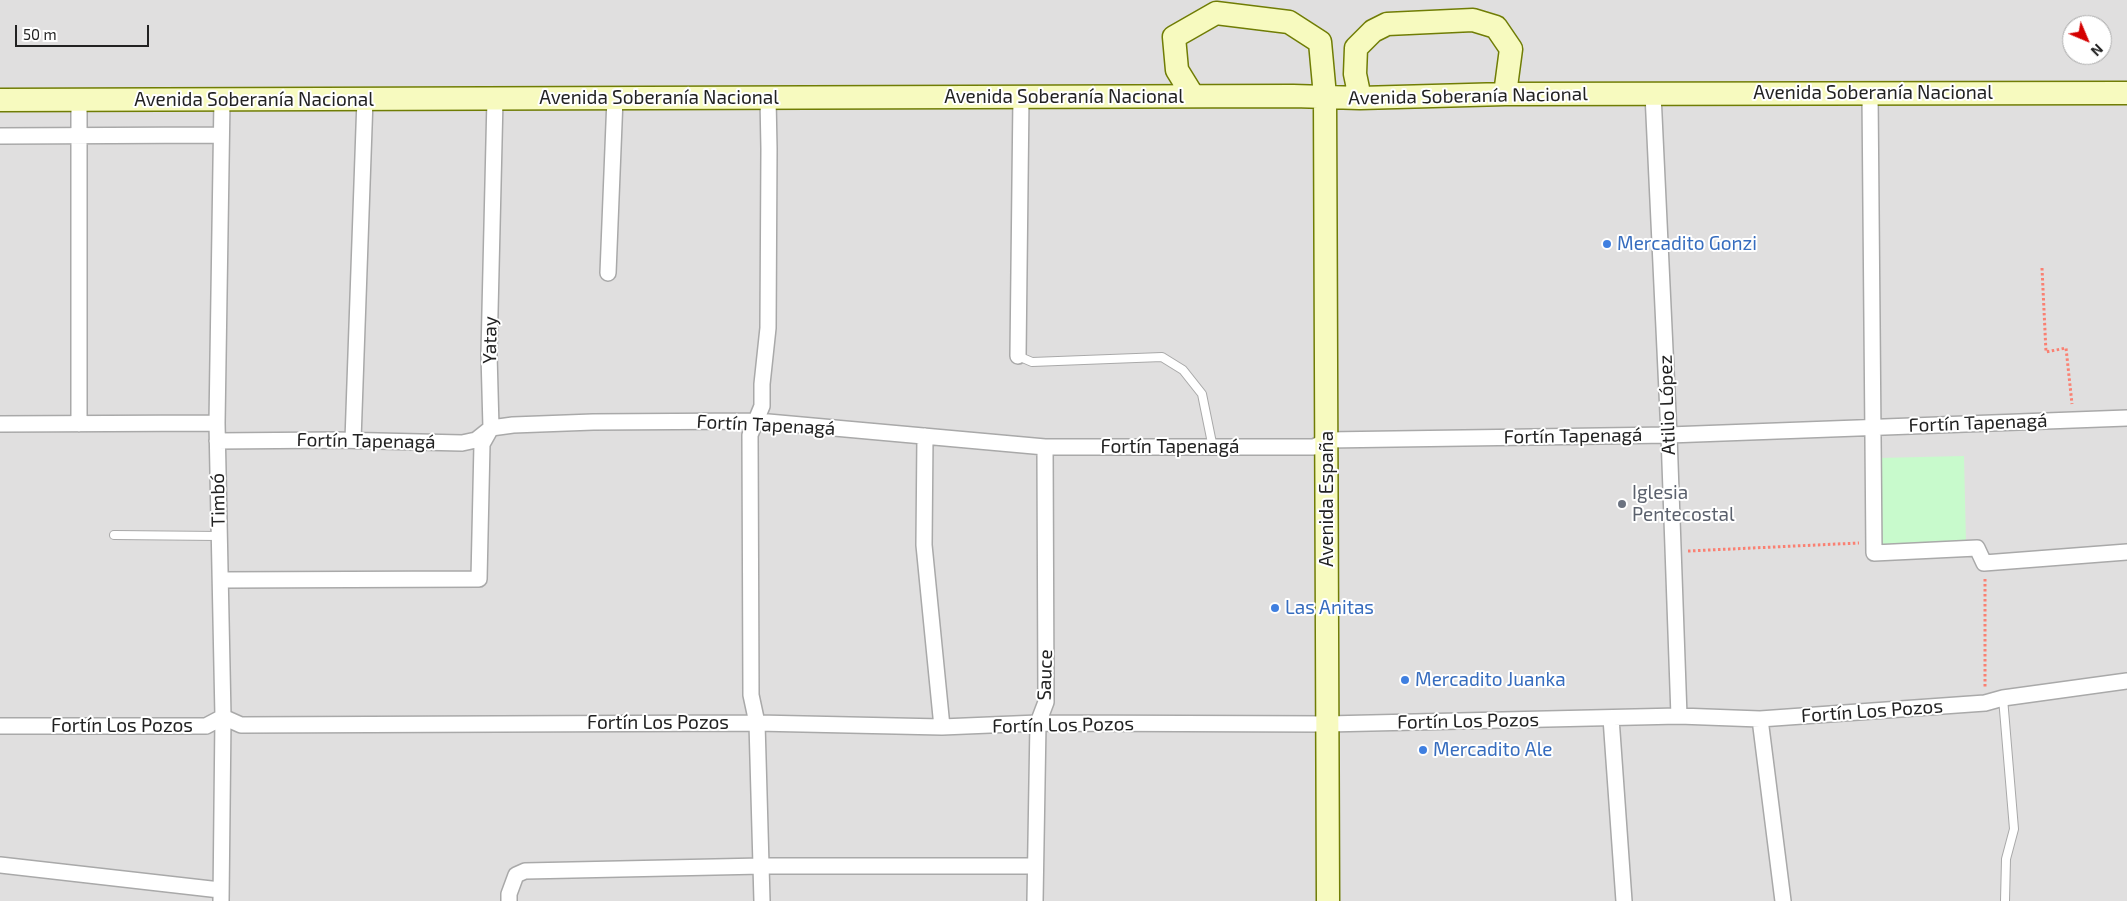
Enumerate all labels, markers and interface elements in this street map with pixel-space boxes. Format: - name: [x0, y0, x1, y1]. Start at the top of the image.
- scale bar: [18, 15, 151, 47]
- north arrow: [2062, 15, 2112, 65]
- text: 50 m: [23, 25, 57, 43]
- text: N: [2088, 41, 2107, 60]
- street label: Avenida Soberanía Nacional: [1753, 82, 1993, 104]
- street label: Avenida Soberanía Nacional: [1348, 83, 1588, 109]
- street label: Avenida Soberanía Nacional: [944, 86, 1184, 108]
- street label: Avenida Soberanía Nacional: [539, 87, 779, 109]
- street label: Avenida Soberanía Nacional: [134, 89, 374, 111]
- place label: Mercadito Gonzi: [1617, 233, 1757, 255]
- marker: Mercadito Gonzi: [1601, 238, 1613, 250]
- street label: Yatay: [478, 316, 502, 364]
- street label: Atilio López: [1654, 354, 1680, 456]
- street label: Fortín Tapenagá: [1908, 409, 2048, 437]
- street label: Fortín Tapenagá: [696, 410, 836, 440]
- street label: Fortín Tapenagá: [1503, 423, 1643, 449]
- street label: Fortín Tapenagá: [296, 428, 436, 454]
- street label: Avenida España: [1316, 431, 1338, 567]
- street label: Fortín Tapenagá: [1101, 436, 1239, 458]
- street label: Timbó: [206, 473, 230, 527]
- place label: Iglesia Pentecostal: [1632, 482, 1735, 526]
- marker: Iglesia Pentecostal: [1616, 498, 1628, 510]
- place label: Las Anitas: [1285, 597, 1374, 619]
- marker: Las Anitas: [1269, 602, 1281, 614]
- street label: Sauce: [1033, 649, 1057, 701]
- place label: Mercadito Juanka: [1415, 669, 1566, 691]
- marker: Mercadito Juanka: [1399, 674, 1411, 686]
- street label: Fortín Los Pozos: [1800, 695, 1944, 727]
- street label: Fortín Los Pozos: [1397, 708, 1539, 734]
- street label: Fortín Los Pozos: [587, 712, 729, 734]
- street label: Fortín Los Pozos: [992, 712, 1134, 738]
- street label: Fortín Los Pozos: [51, 715, 193, 737]
- place label: Mercadito Ale: [1433, 739, 1552, 761]
- marker: Mercadito Ale: [1417, 744, 1429, 756]

